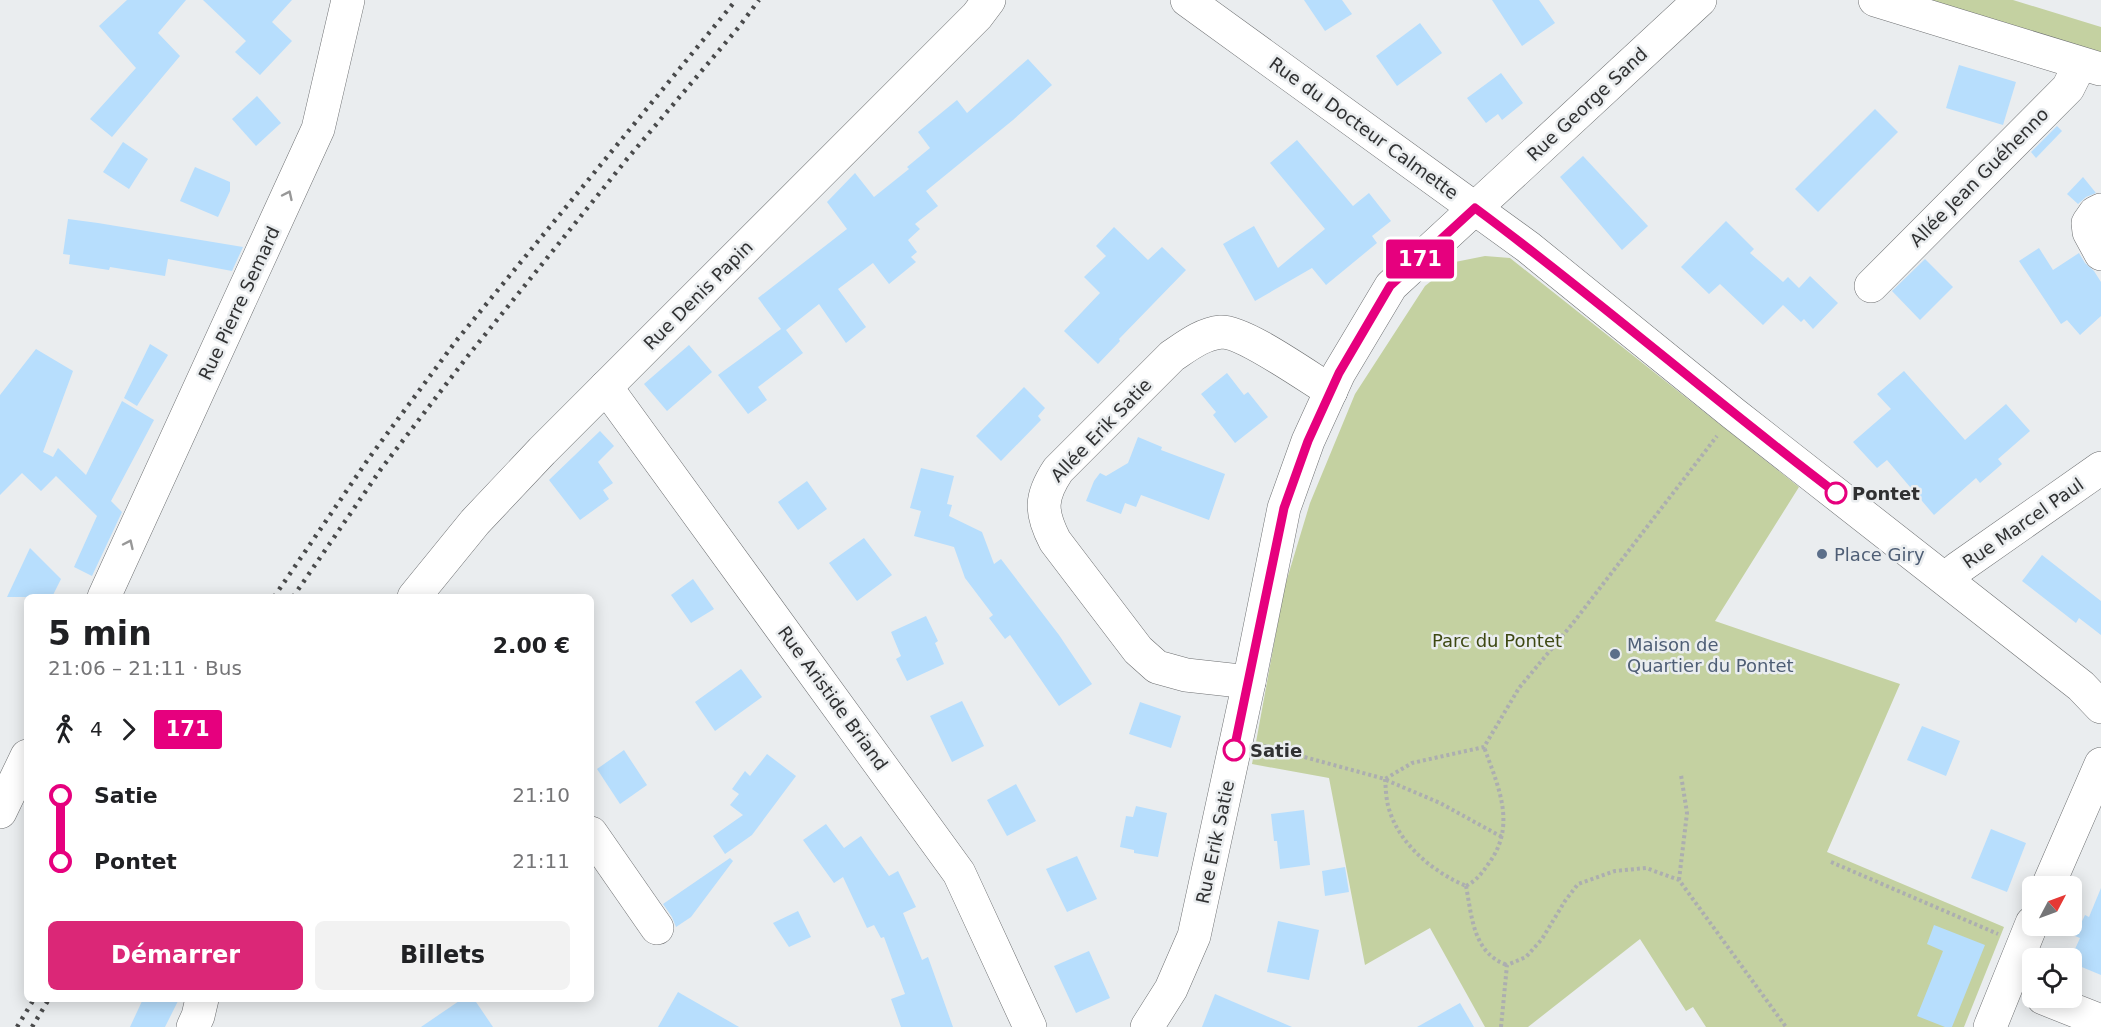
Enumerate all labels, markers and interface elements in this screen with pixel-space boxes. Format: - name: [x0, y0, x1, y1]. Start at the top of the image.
- street label: Rue George Sand: [1523, 43, 1651, 165]
- street label: Rue du Docteur Calmette: [1265, 52, 1463, 204]
- street label: Allée Jean Guéhenno: [1905, 103, 2053, 251]
- one-way arrow: [281, 190, 293, 201]
- street label: Rue Pierre Semard: [194, 223, 284, 383]
- street label: Rue Denis Papin: [639, 236, 757, 354]
- line badge: 171: [1386, 240, 1454, 278]
- text: 171: [1398, 247, 1442, 271]
- street label: Allée Erik Satie: [1046, 374, 1156, 486]
- street label: Rue Marcel Paul: [1959, 473, 2087, 573]
- marker: Pontet: [1825, 482, 1847, 504]
- place label: Pontet: [1852, 483, 1920, 504]
- one-way arrow: [121, 539, 133, 550]
- place label: Place Giry: [1834, 544, 1925, 565]
- marker: Place Giry: [1815, 547, 1829, 561]
- text: 5 min: [48, 614, 152, 653]
- street label: Rue Aristide Briand: [774, 622, 892, 774]
- park label: Parc du Pontet: [1432, 630, 1562, 651]
- text: 2.00 €: [493, 633, 570, 658]
- place label: Maison de Quartier du Pontet: [1627, 634, 1794, 676]
- marker: Maison de Quartier du Pontet: [1608, 647, 1622, 661]
- text: 21:06 – 21:11 · Bus: [48, 656, 242, 680]
- icon: walk: [48, 713, 81, 746]
- icon: forward: [112, 713, 145, 746]
- text: 4: [90, 717, 103, 741]
- text: 171: [166, 717, 210, 741]
- marker: Satie: [1223, 739, 1245, 761]
- place label: Satie: [1250, 740, 1302, 761]
- street label: Rue Erik Satie: [1192, 778, 1238, 906]
- text: Satie: [94, 783, 158, 808]
- text: 21:10: [512, 783, 570, 807]
- text: Pontet: [94, 849, 177, 874]
- text: 21:11: [512, 849, 570, 873]
- north arrow: [2022, 876, 2082, 936]
- map controls: [2022, 876, 2082, 1008]
- button: Démarrer: [48, 921, 303, 990]
- button: Billets: [315, 921, 570, 990]
- button: locate: [2022, 948, 2082, 1008]

